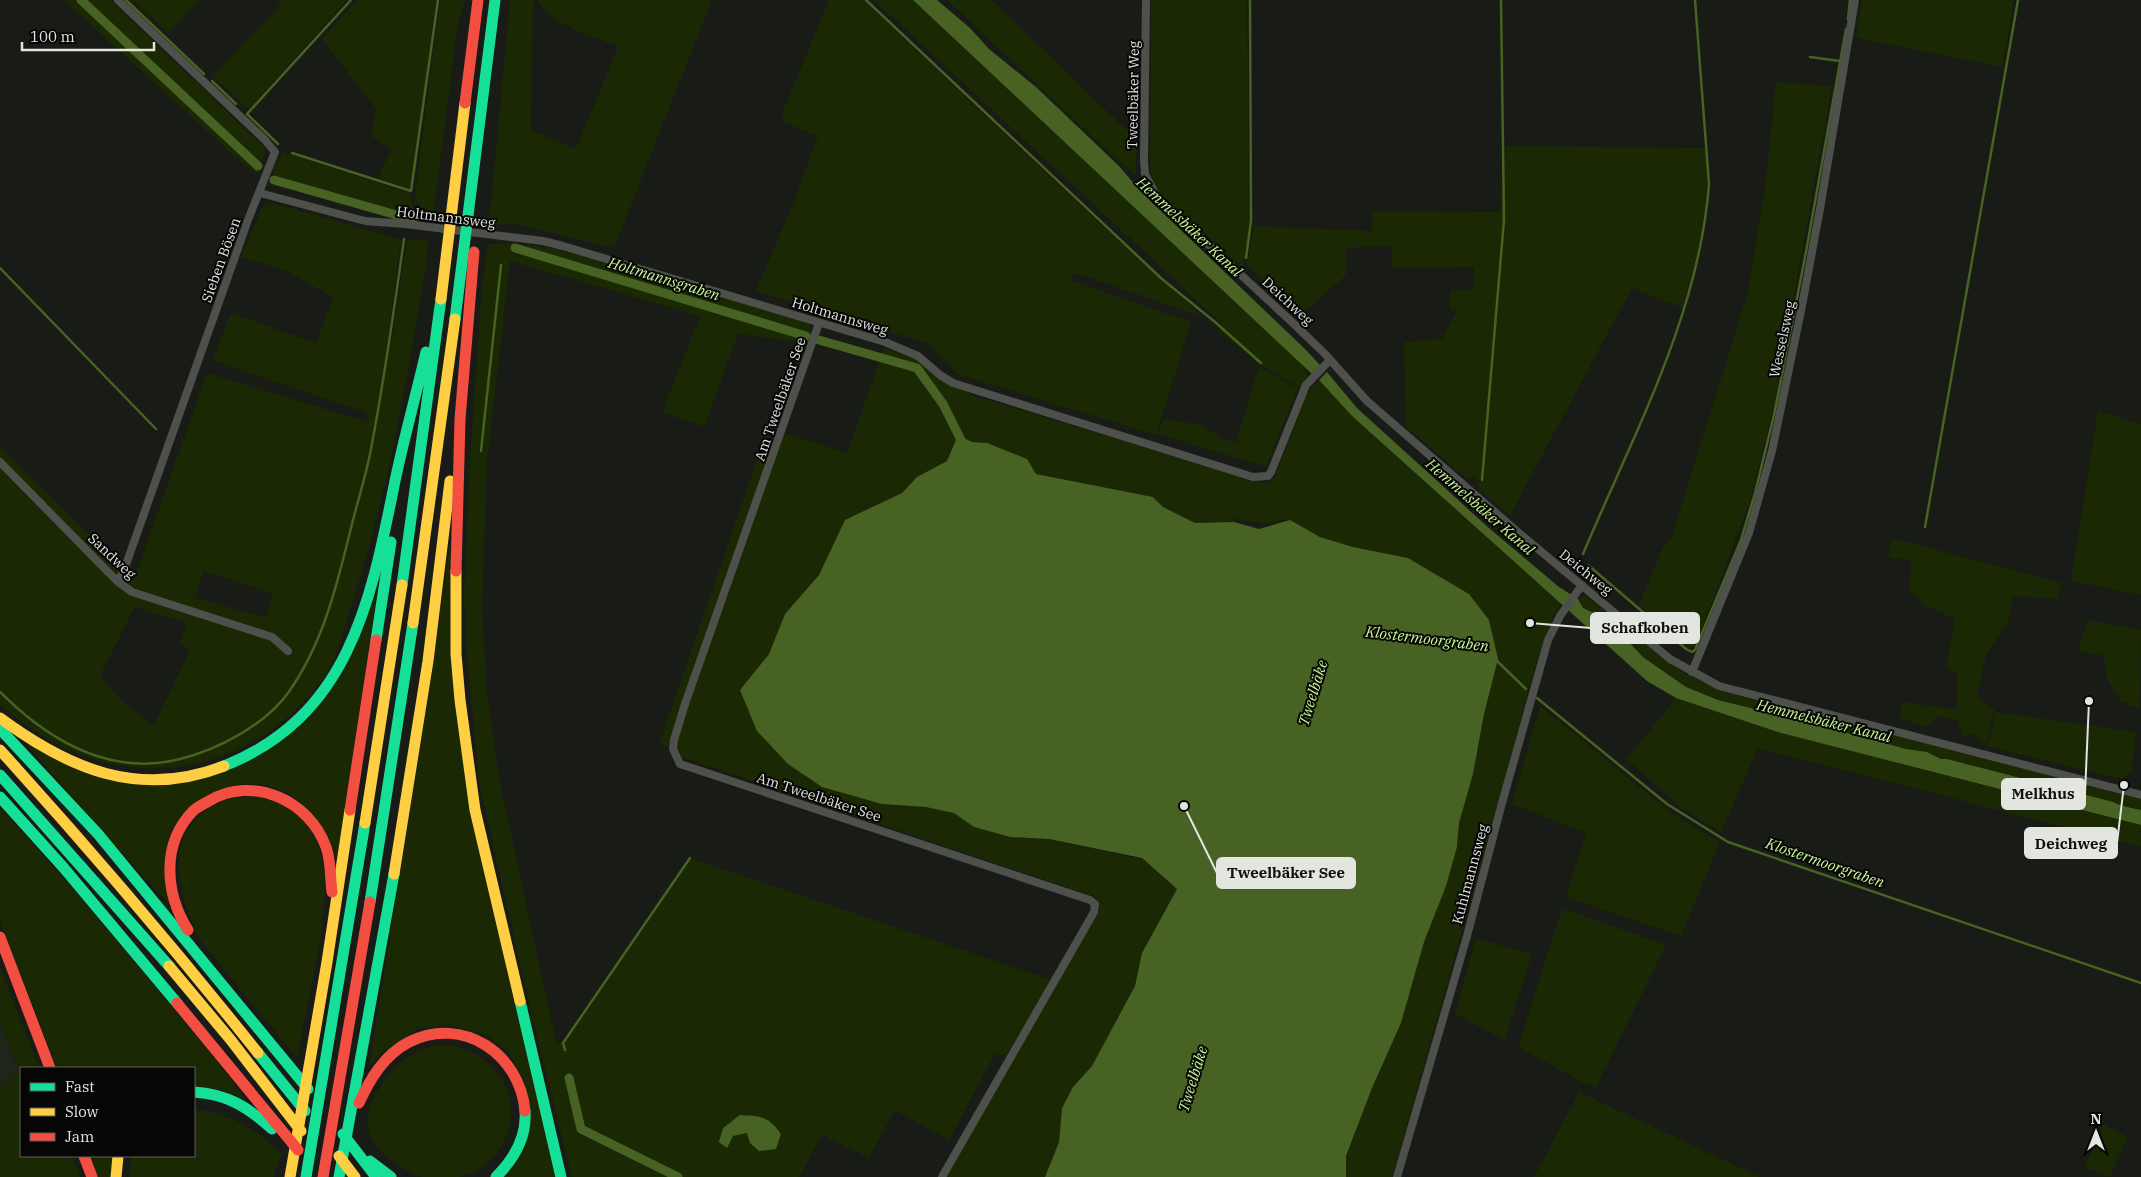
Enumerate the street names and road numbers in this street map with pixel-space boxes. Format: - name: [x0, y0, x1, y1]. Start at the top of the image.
- street label: Tweelbäker Weg: [1123, 40, 1143, 149]
- street label: Holtmannsweg: [395, 202, 497, 232]
- street label: Sieben Bösen: [197, 215, 245, 305]
- street label: Deichweg: [1259, 273, 1318, 329]
- street label: Holtmannsweg: [790, 293, 891, 339]
- street label: Wesselsweg: [1765, 298, 1799, 379]
- street label: Am Tweelbäker See: [750, 335, 810, 463]
- street label: Sandweg: [84, 529, 140, 583]
- street label: Deichweg: [1556, 545, 1617, 599]
- street label: Am Tweelbäker See: [755, 768, 883, 826]
- street label: Kuhlmannsweg: [1448, 822, 1492, 926]

